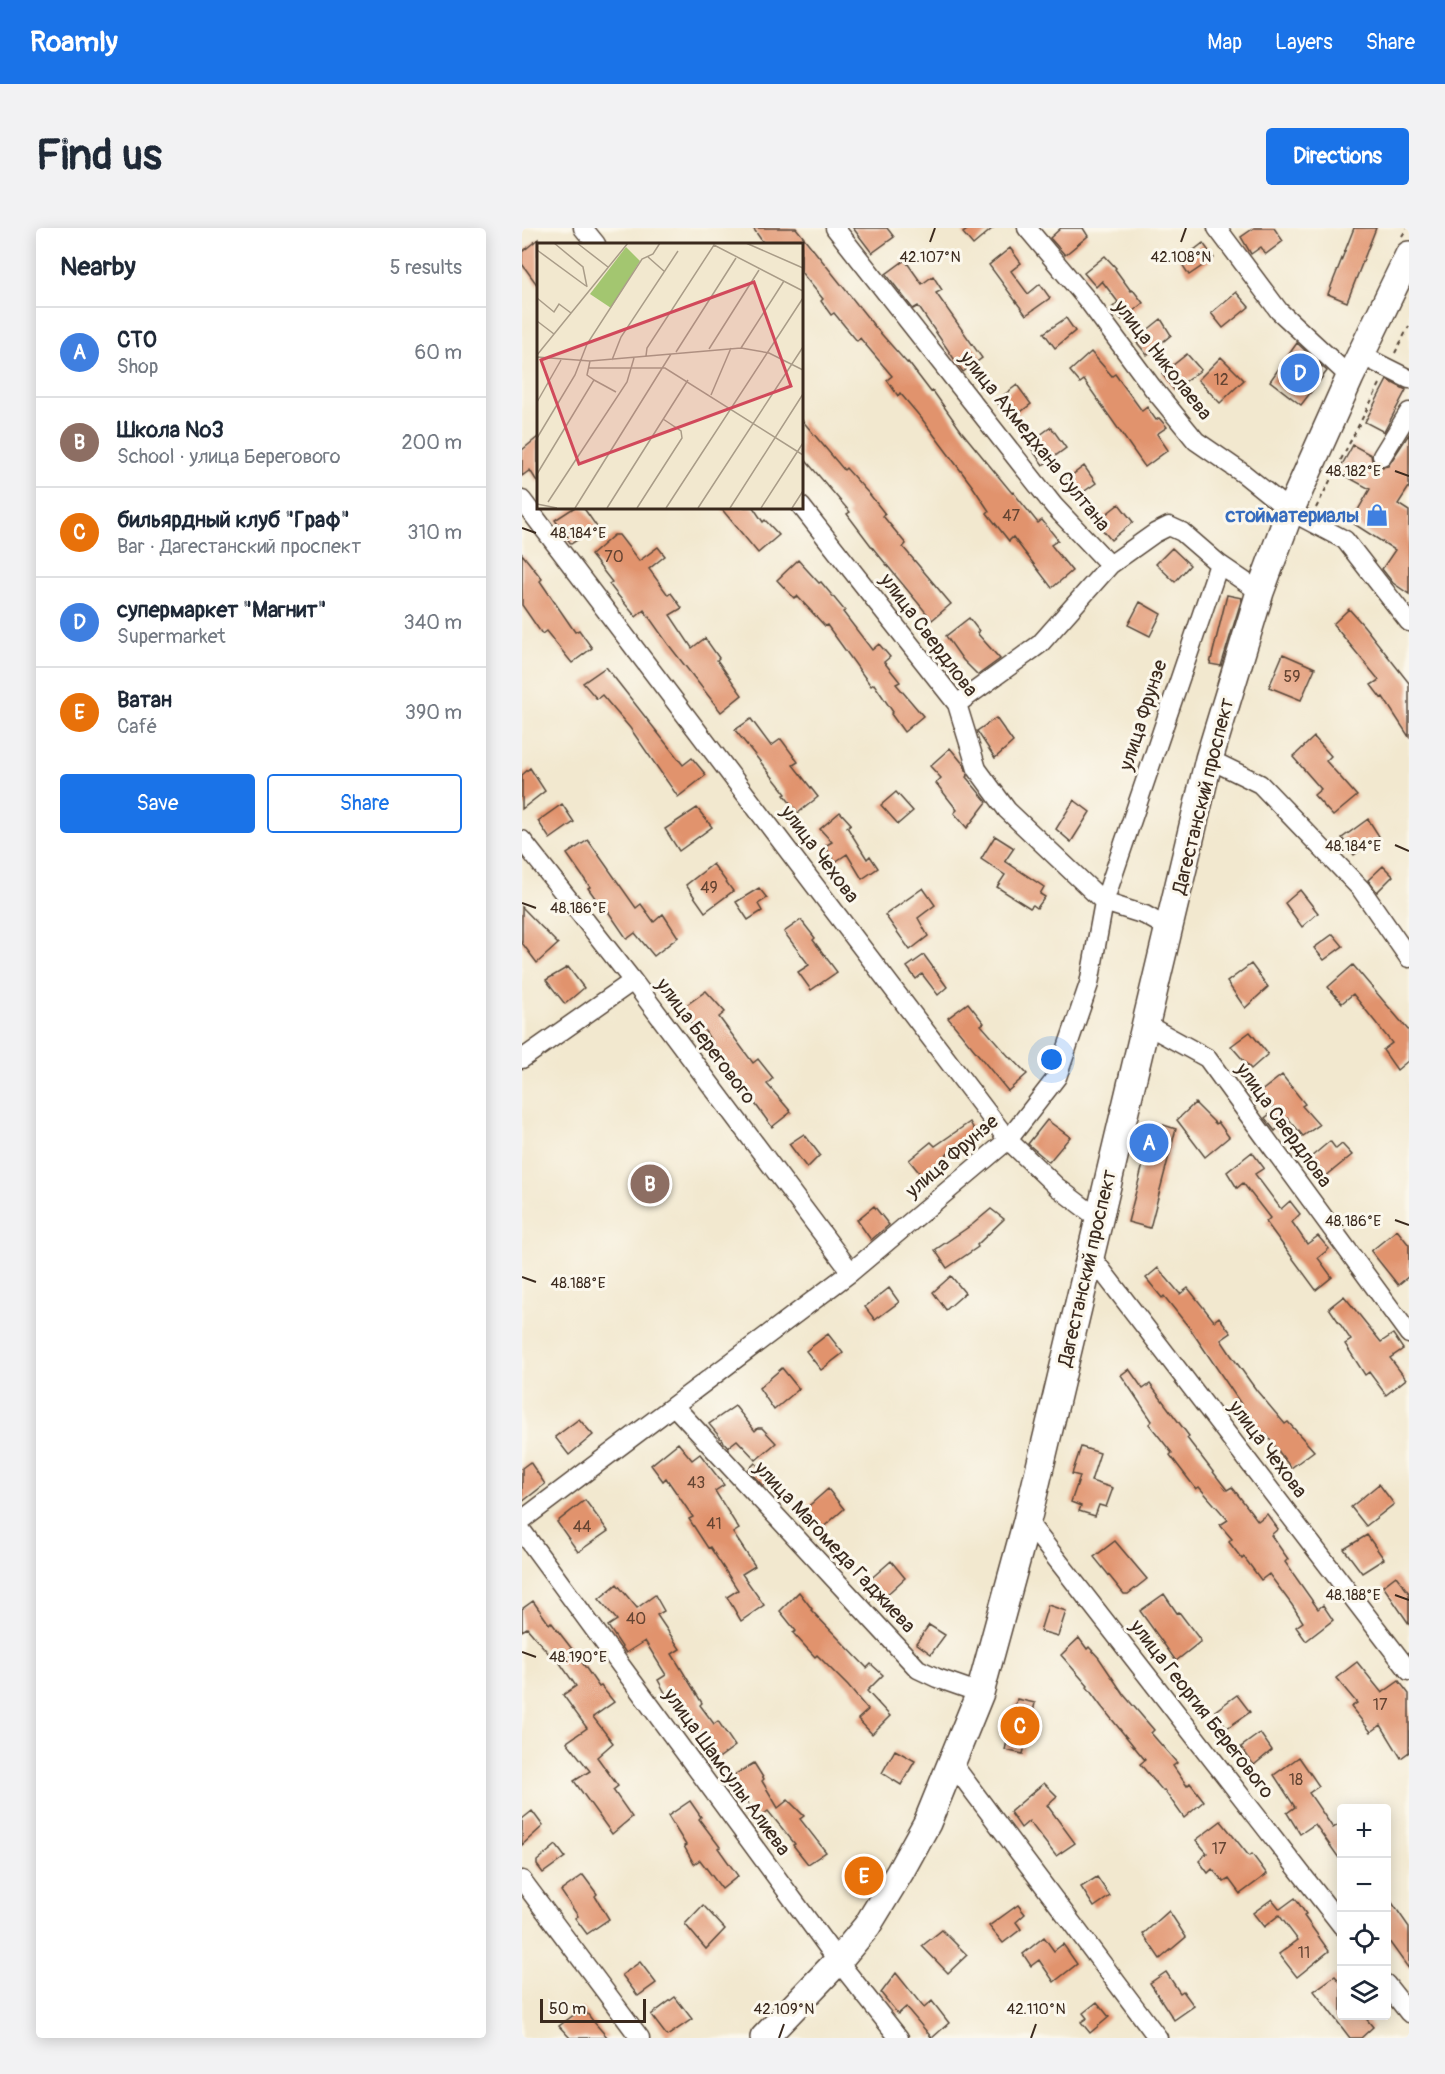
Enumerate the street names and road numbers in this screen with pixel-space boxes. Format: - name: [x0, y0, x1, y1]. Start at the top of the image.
- street label: улица Николаева: [1108, 294, 1218, 425]
- street label: улица Ахмедхана Султана: [954, 345, 1116, 536]
- street label: улица Свердлова: [874, 568, 984, 702]
- street label: улица Фрунзе: [1113, 656, 1173, 774]
- street label: Дагестанский проспект: [1166, 695, 1239, 898]
- street label: улица Чехова: [775, 799, 865, 908]
- street label: улица Берегового: [650, 972, 762, 1109]
- street label: улица Свердлова: [1230, 1057, 1338, 1192]
- street label: улица Фрунзе: [900, 1109, 1004, 1204]
- street label: Дагестанский проспект: [1052, 1167, 1122, 1370]
- street label: улица Чехова: [1223, 1394, 1313, 1503]
- street label: улица Магомеда Гаджиева: [748, 1455, 921, 1638]
- street label: улица Георгия Берегового: [1124, 1614, 1280, 1804]
- street label: улица Шамсулы Алиева: [657, 1683, 796, 1861]

